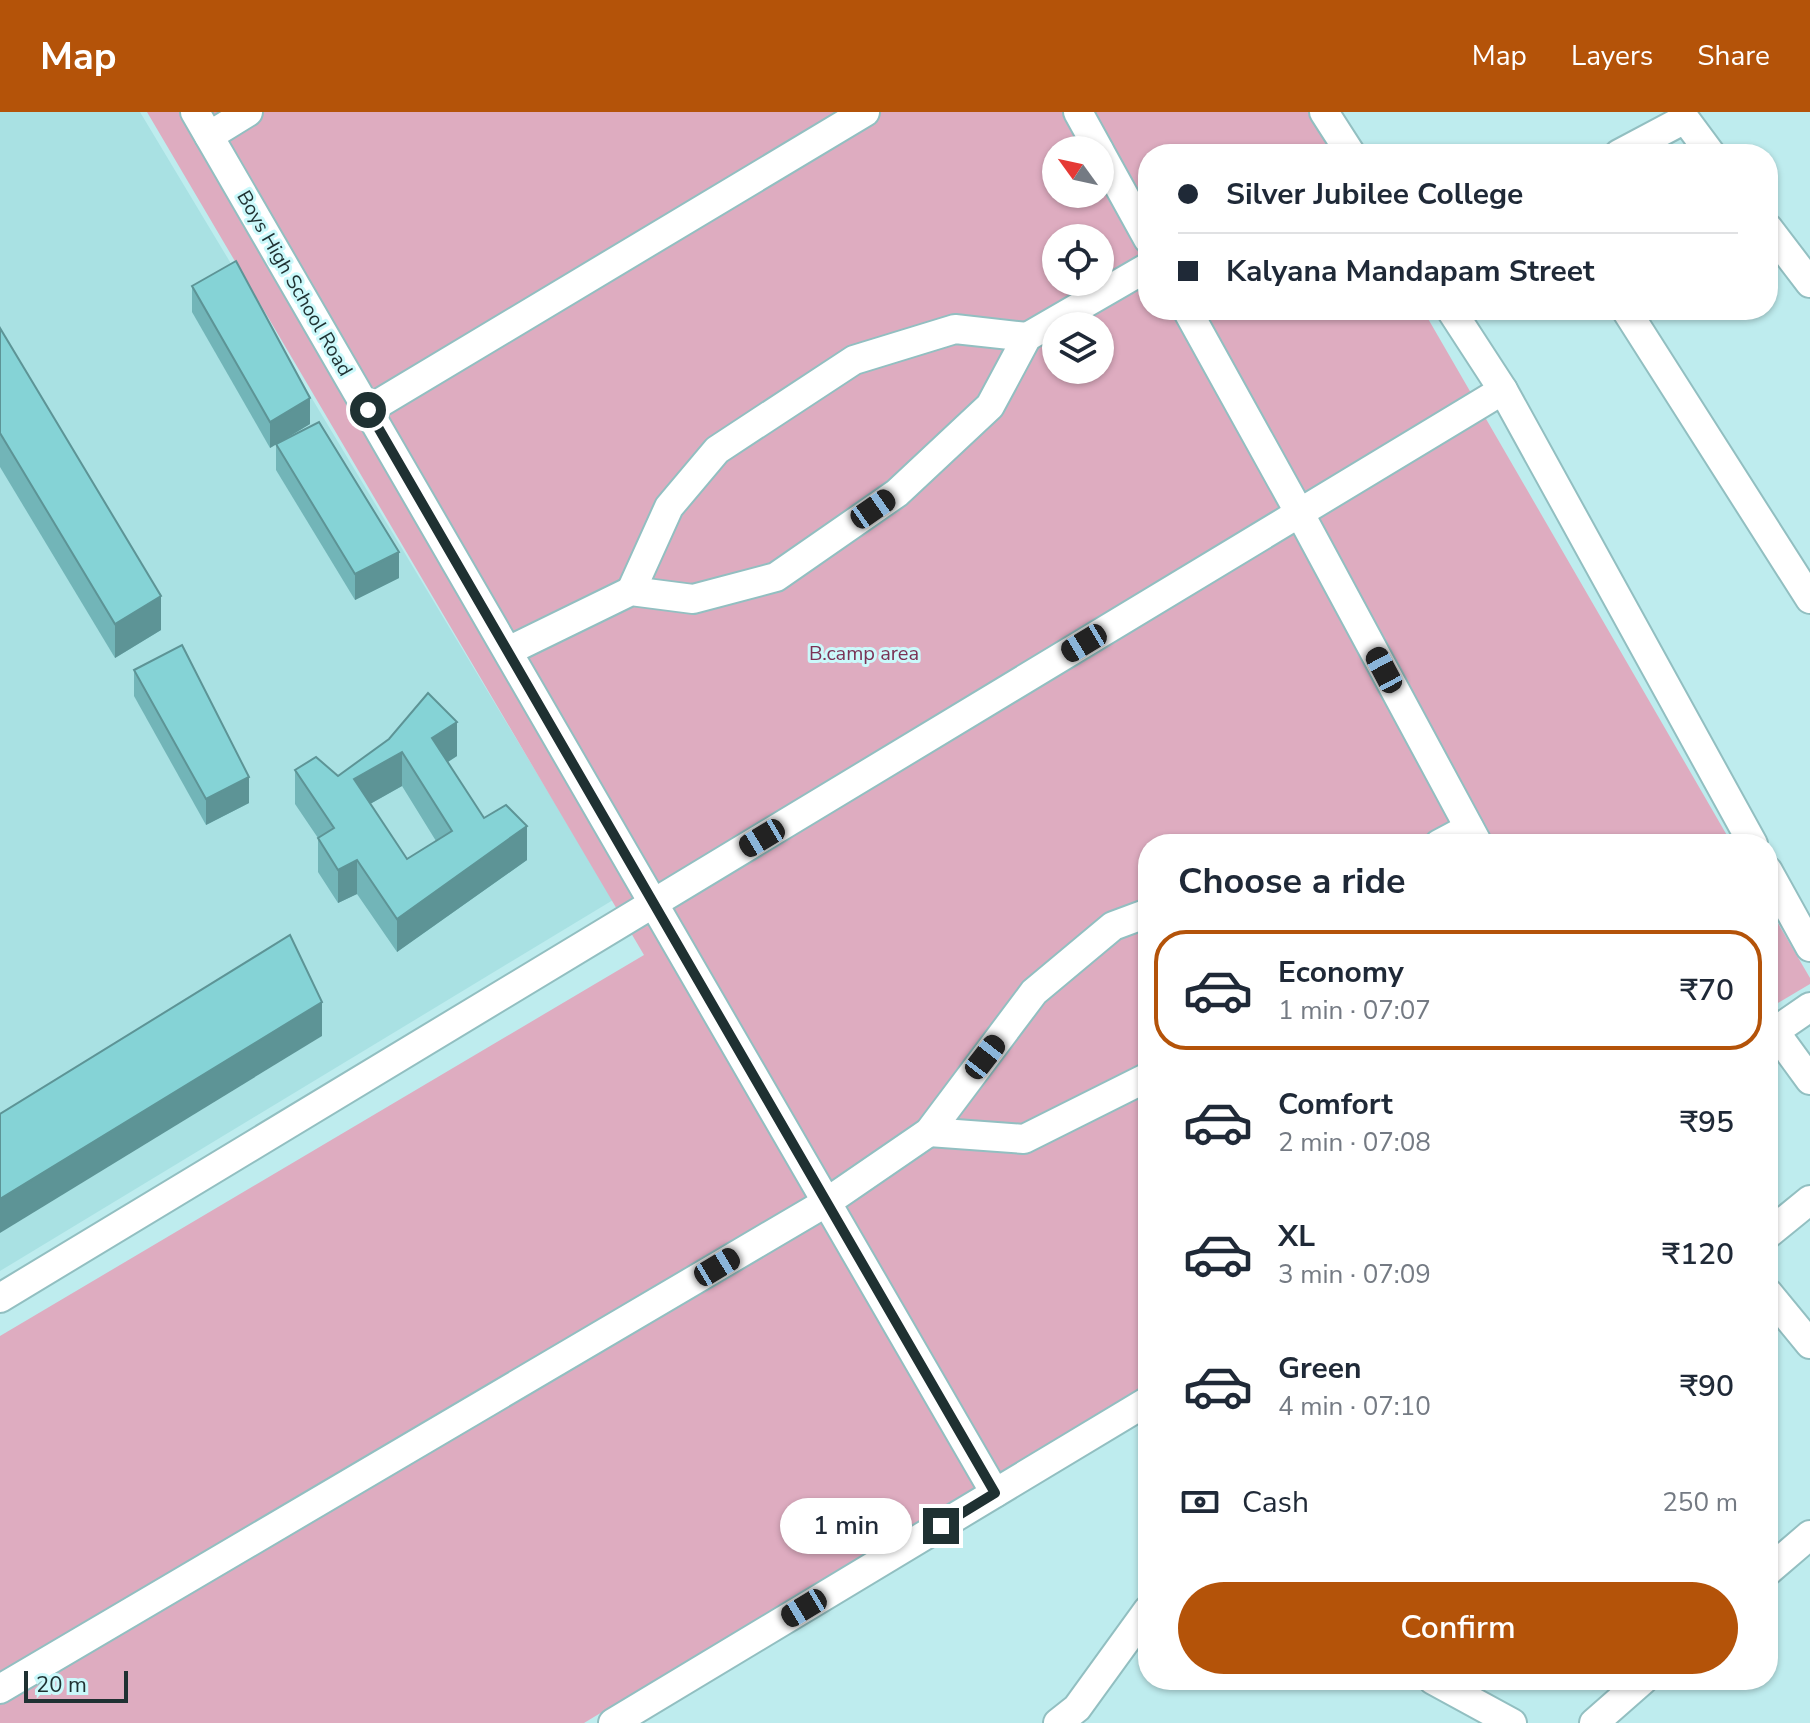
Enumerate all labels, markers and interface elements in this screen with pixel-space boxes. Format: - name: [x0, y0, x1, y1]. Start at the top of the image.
- text: Map: [40, 31, 117, 82]
- text: Map: [1472, 37, 1527, 75]
- text: Layers: [1571, 37, 1653, 75]
- text: Share: [1697, 37, 1770, 75]
- north arrow: [1042, 136, 1114, 208]
- map controls: [1042, 136, 1114, 384]
- text: Silver Jubilee College: [1226, 174, 1523, 215]
- street label: Boys High School Road: [230, 185, 359, 381]
- button: locate: [1042, 224, 1114, 296]
- text: Kalyana Mandapam Street: [1226, 251, 1595, 292]
- button: layers: [1042, 312, 1114, 384]
- route start: [350, 392, 386, 428]
- car: [846, 485, 900, 533]
- car: [1057, 620, 1111, 666]
- park label: B.camp area: [809, 640, 919, 667]
- car: [1362, 643, 1406, 697]
- car: [735, 815, 789, 861]
- text: Choose a ride: [1178, 857, 1406, 906]
- text: Economy: [1278, 952, 1404, 993]
- icon: car: [1182, 954, 1254, 1026]
- text: ₹70: [1680, 970, 1734, 1011]
- text: 1 min · 07:07: [1278, 993, 1431, 1028]
- car: [961, 1031, 1009, 1083]
- text: Comfort: [1278, 1084, 1393, 1125]
- icon: car: [1182, 1086, 1254, 1158]
- text: ₹95: [1680, 1102, 1734, 1143]
- text: 2 min · 07:08: [1278, 1125, 1431, 1160]
- text: XL: [1278, 1216, 1315, 1257]
- icon: car: [1182, 1218, 1254, 1290]
- text: ₹120: [1662, 1234, 1734, 1275]
- car: [690, 1244, 744, 1290]
- text: 3 min · 07:09: [1278, 1257, 1431, 1292]
- text: Green: [1278, 1348, 1362, 1389]
- icon: car: [1182, 1350, 1254, 1422]
- text: ₹90: [1680, 1366, 1734, 1407]
- text: 4 min · 07:10: [1278, 1389, 1431, 1424]
- icon: cash: [1178, 1480, 1222, 1524]
- text: Cash: [1242, 1482, 1309, 1523]
- text: 250 m: [1662, 1485, 1738, 1520]
- callout: 1 min: [781, 1498, 913, 1554]
- text: 1 min: [813, 1508, 879, 1543]
- route end: [923, 1508, 959, 1544]
- button: Confirm: [1178, 1582, 1738, 1674]
- car: [777, 1585, 831, 1631]
- scale bar: [24, 1667, 128, 1703]
- text: 20 m: [36, 1670, 87, 1700]

